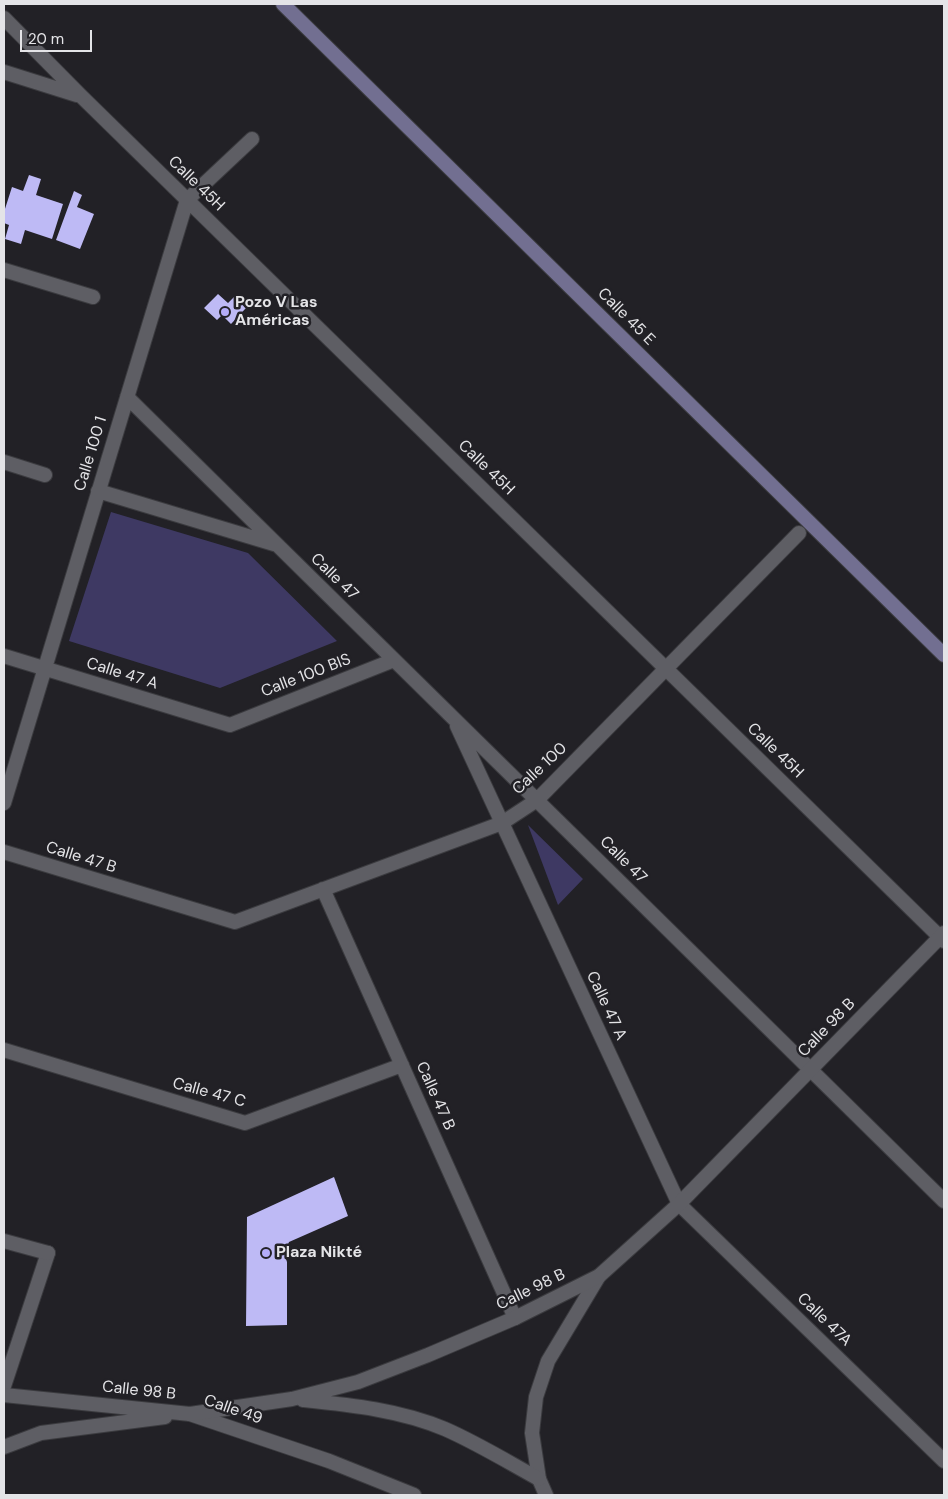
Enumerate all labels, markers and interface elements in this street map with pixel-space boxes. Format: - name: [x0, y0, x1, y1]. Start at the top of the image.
- scale bar: [22, 20, 95, 52]
- text: 20 m: [28, 29, 64, 49]
- street label: Calle 45H: [164, 152, 228, 216]
- street label: Calle 45 E: [593, 284, 659, 350]
- place label: Pozo V Las Américas: [235, 293, 317, 331]
- marker: Pozo V Las Américas: [219, 306, 231, 318]
- street label: Calle 100 1: [71, 414, 111, 494]
- street label: Calle 45H: [454, 436, 518, 500]
- street label: Calle 47: [306, 550, 362, 604]
- street label: Calle 100 BIS: [258, 650, 354, 702]
- street label: Calle 47 A: [84, 654, 160, 694]
- street label: Calle 45H: [743, 719, 807, 783]
- street label: Calle 100: [509, 739, 571, 799]
- street label: Calle 47: [595, 832, 651, 888]
- street label: Calle 47 B: [43, 838, 119, 878]
- street label: Calle 47 A: [582, 969, 630, 1043]
- street label: Calle 98 B: [794, 995, 860, 1061]
- street label: Calle 47 B: [411, 1059, 459, 1133]
- street label: Calle 47 C: [170, 1074, 248, 1112]
- place label: Plaza Nikté: [276, 1243, 362, 1263]
- marker: Plaza Nikté: [260, 1247, 272, 1259]
- street label: Calle 98 B: [494, 1265, 568, 1315]
- street label: Calle 47A: [793, 1289, 855, 1351]
- street label: Calle 98 B: [101, 1378, 177, 1404]
- street label: Calle 49: [201, 1391, 265, 1429]

